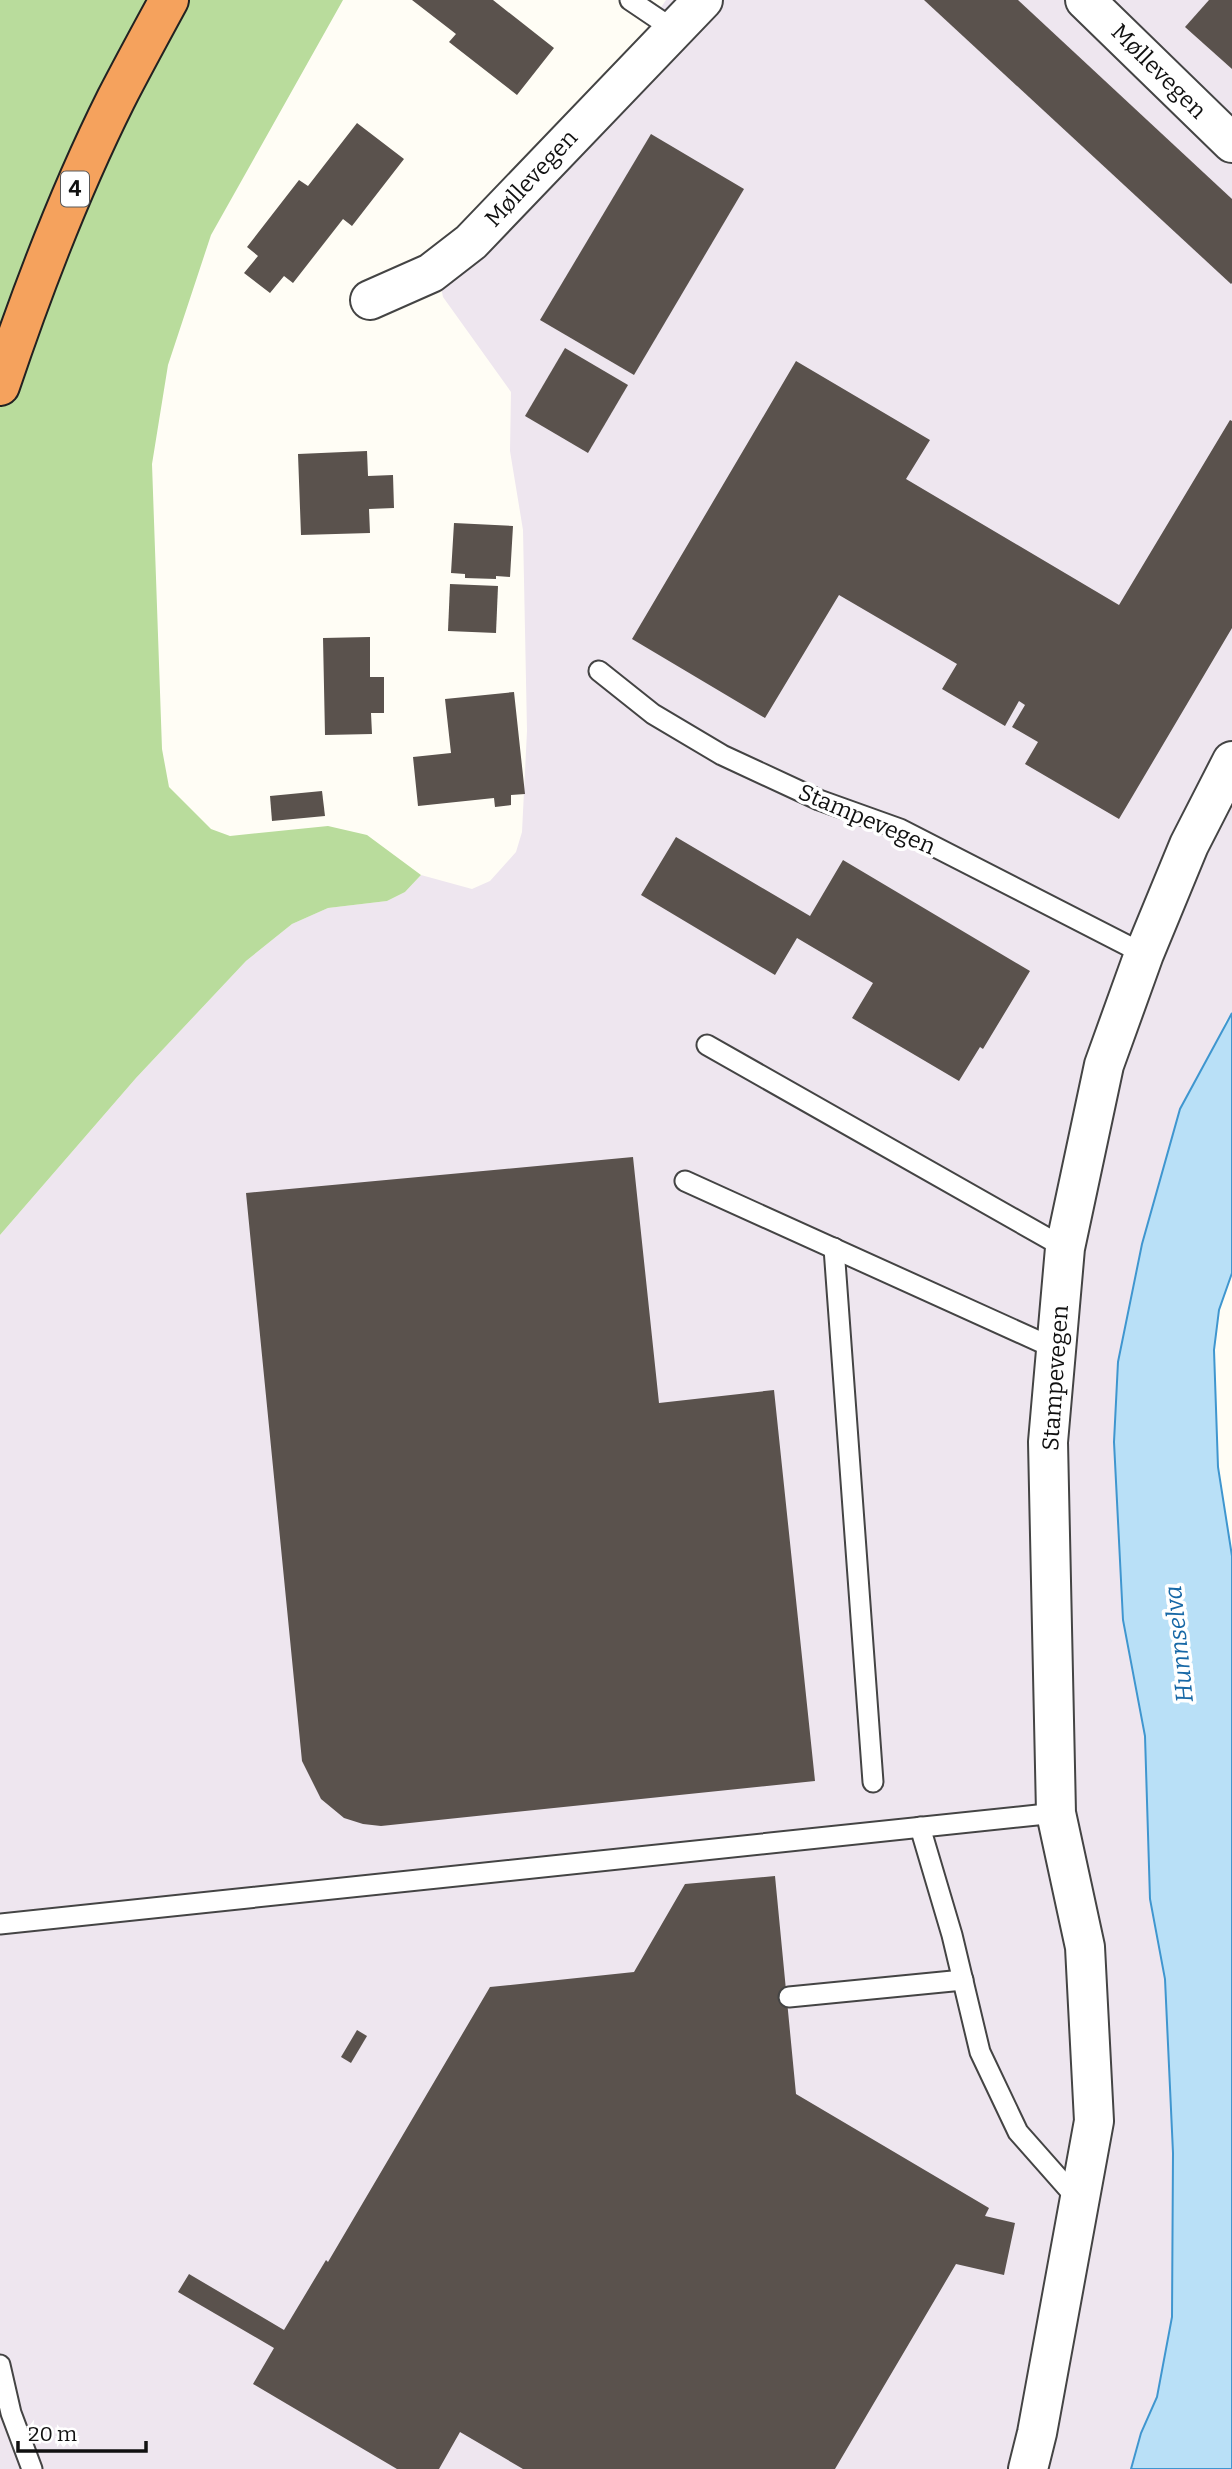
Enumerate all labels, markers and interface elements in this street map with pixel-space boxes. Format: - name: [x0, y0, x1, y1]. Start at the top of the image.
- street label: Møllevegen: [1106, 18, 1213, 125]
- street label: Møllevegen: [479, 123, 583, 232]
- road number: 4: [61, 172, 89, 206]
- street label: Stampevegen: [794, 778, 940, 861]
- street label: Stampevegen: [1036, 1304, 1074, 1452]
- water label: Hunnselva: [1159, 1584, 1199, 1704]
- scale bar: [18, 2410, 145, 2454]
- text: 20 m: [28, 2421, 77, 2447]

